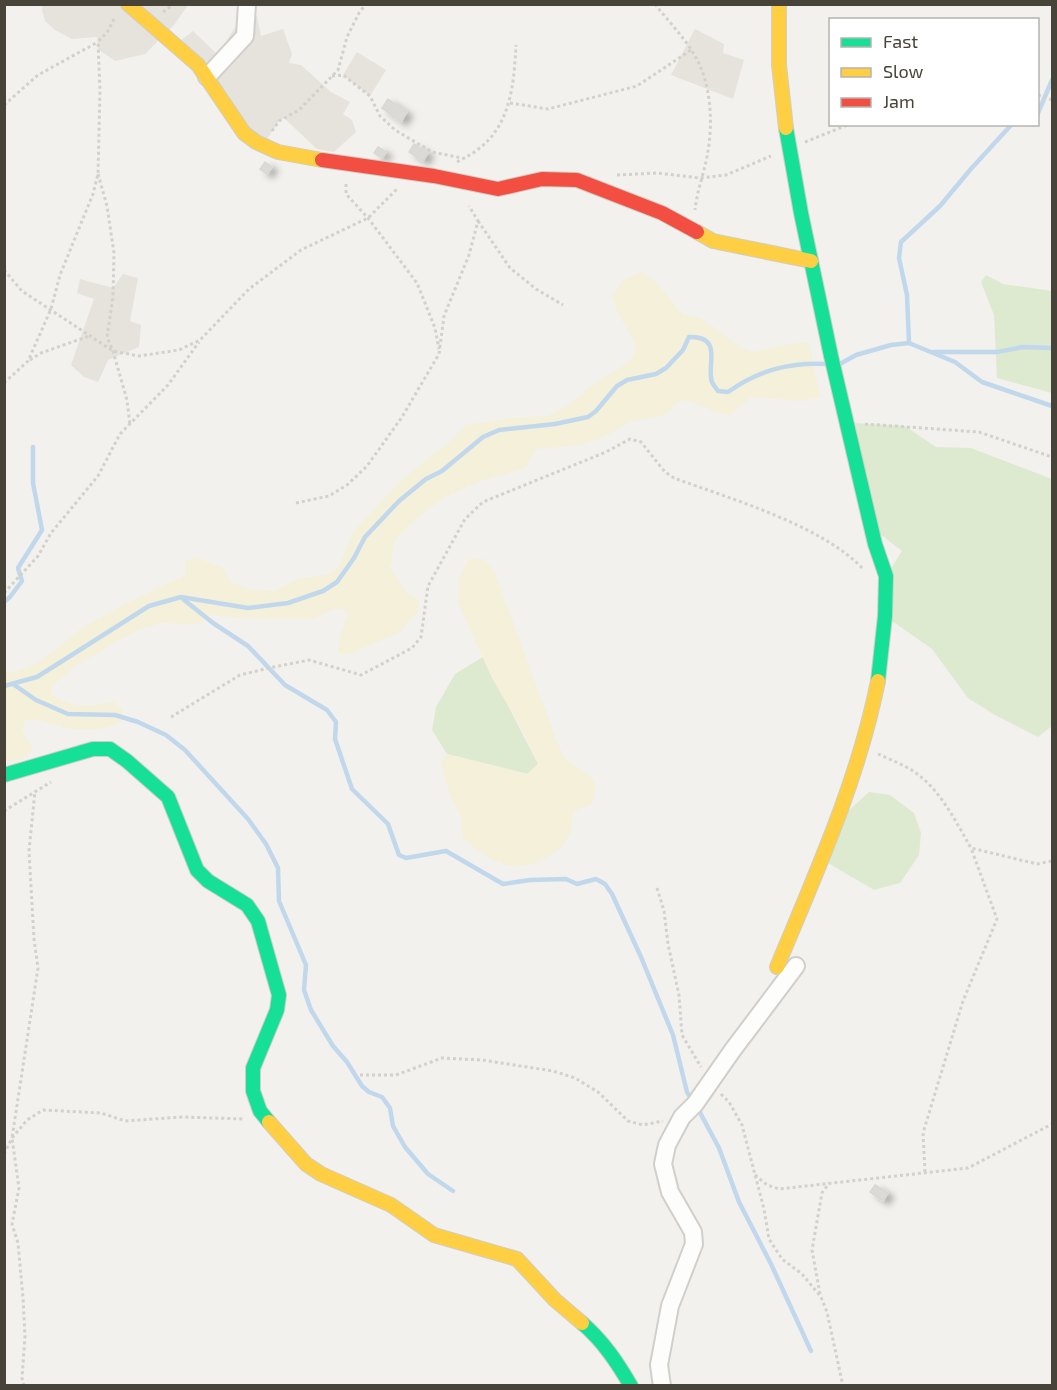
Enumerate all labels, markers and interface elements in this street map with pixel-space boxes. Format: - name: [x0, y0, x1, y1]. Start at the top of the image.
- legend: [829, 18, 1039, 126]
- text: Fast: [883, 30, 918, 52]
- text: Slow: [883, 60, 924, 82]
- text: Jam: [883, 90, 915, 112]

